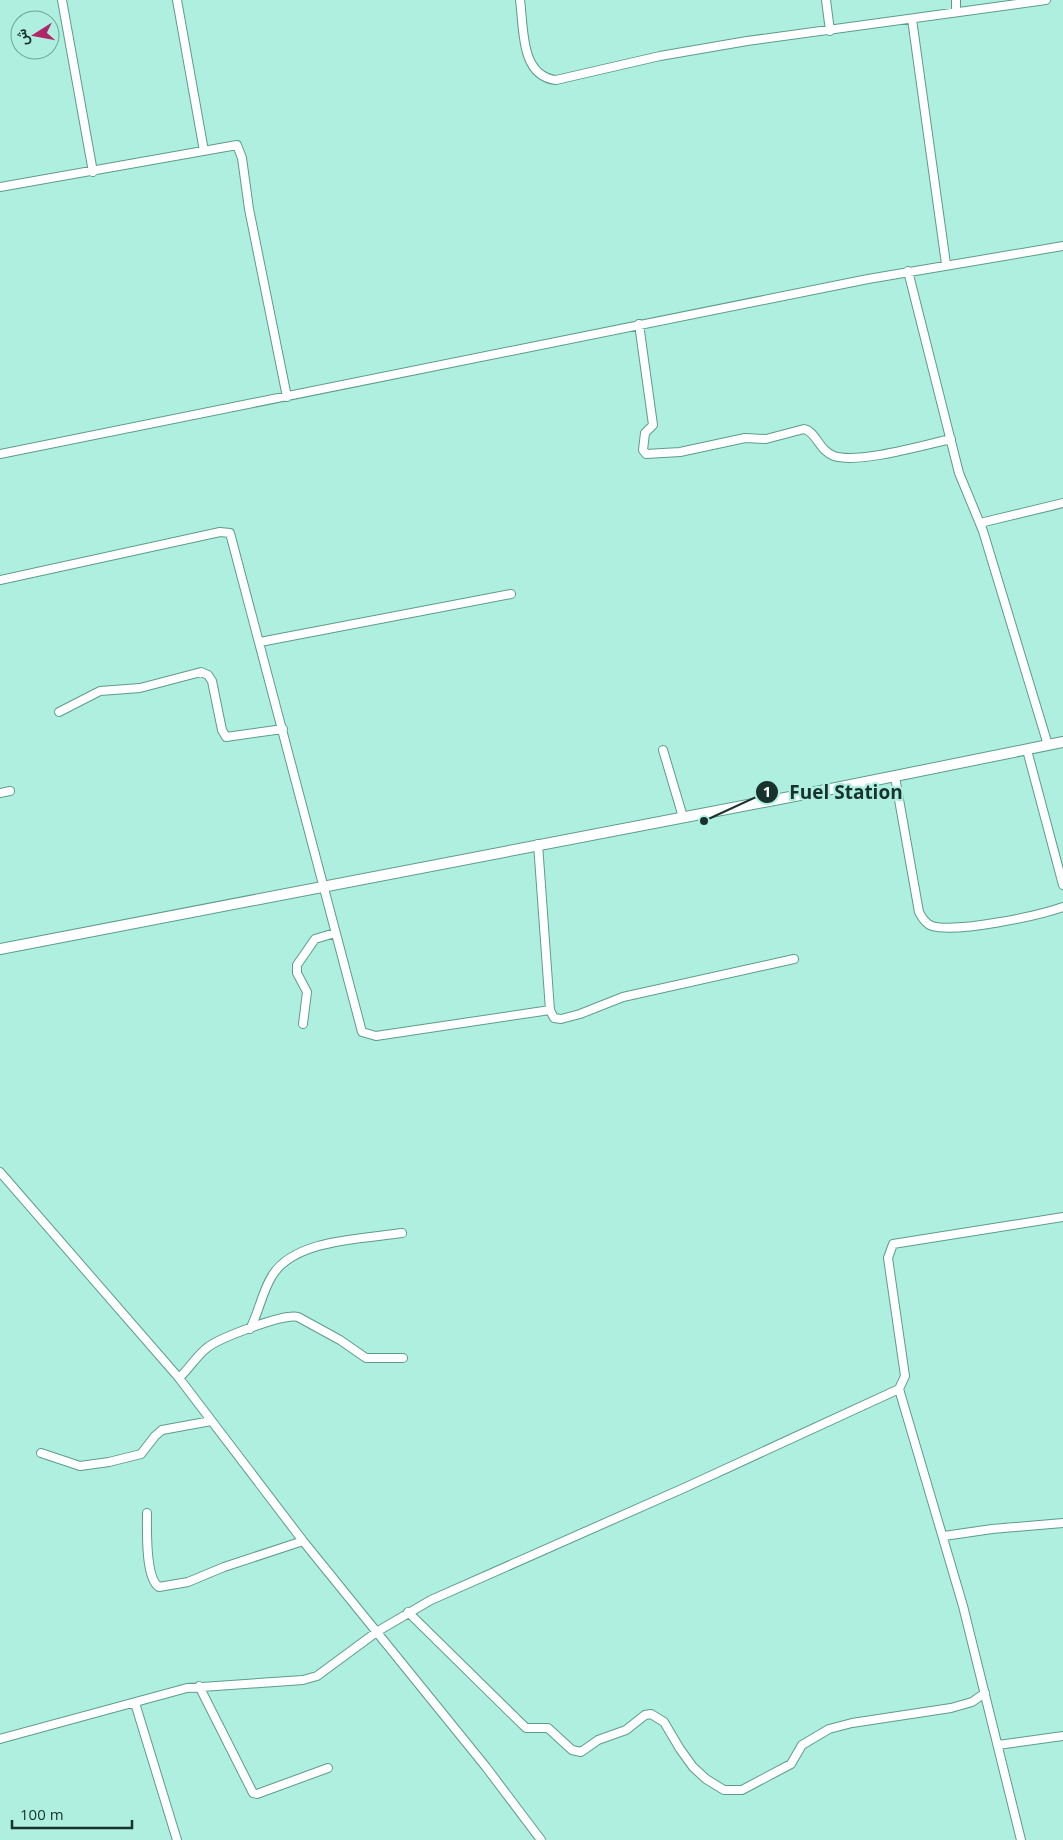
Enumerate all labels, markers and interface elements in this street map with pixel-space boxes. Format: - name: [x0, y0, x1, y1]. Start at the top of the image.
- north arrow: [10, 10, 60, 60]
- text: ش: [11, 27, 33, 48]
- callout: Fuel Station: [754, 775, 912, 809]
- text: Fuel Station: [789, 779, 903, 805]
- text: 1: [763, 781, 771, 801]
- scale bar: [12, 1798, 132, 1830]
- text: 100 m: [20, 1804, 64, 1824]

